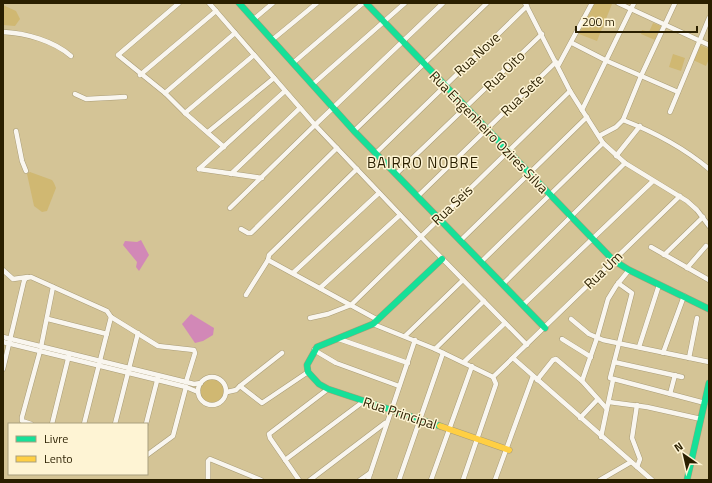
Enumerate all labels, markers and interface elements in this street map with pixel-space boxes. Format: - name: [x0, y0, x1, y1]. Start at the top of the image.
- scale bar: [576, 8, 697, 34]
- text: 200 m: [582, 12, 615, 31]
- street label: Rua Nove: [449, 27, 504, 81]
- street label: Rua Oito: [478, 45, 529, 96]
- street label: Rua Engenheiro Ozires Silva: [425, 66, 554, 198]
- street label: Rua Sete: [495, 69, 548, 121]
- district label: BAIRRO NOBRE: [367, 151, 479, 174]
- street label: Rua Seis: [426, 180, 477, 230]
- street label: Rua Um: [579, 246, 627, 293]
- street label: Rua Principal: [360, 391, 440, 434]
- legend: [8, 423, 148, 475]
- text: Livre: [44, 429, 68, 448]
- north arrow: [664, 435, 704, 475]
- text: N: [671, 438, 686, 455]
- text: Lento: [44, 449, 73, 468]

